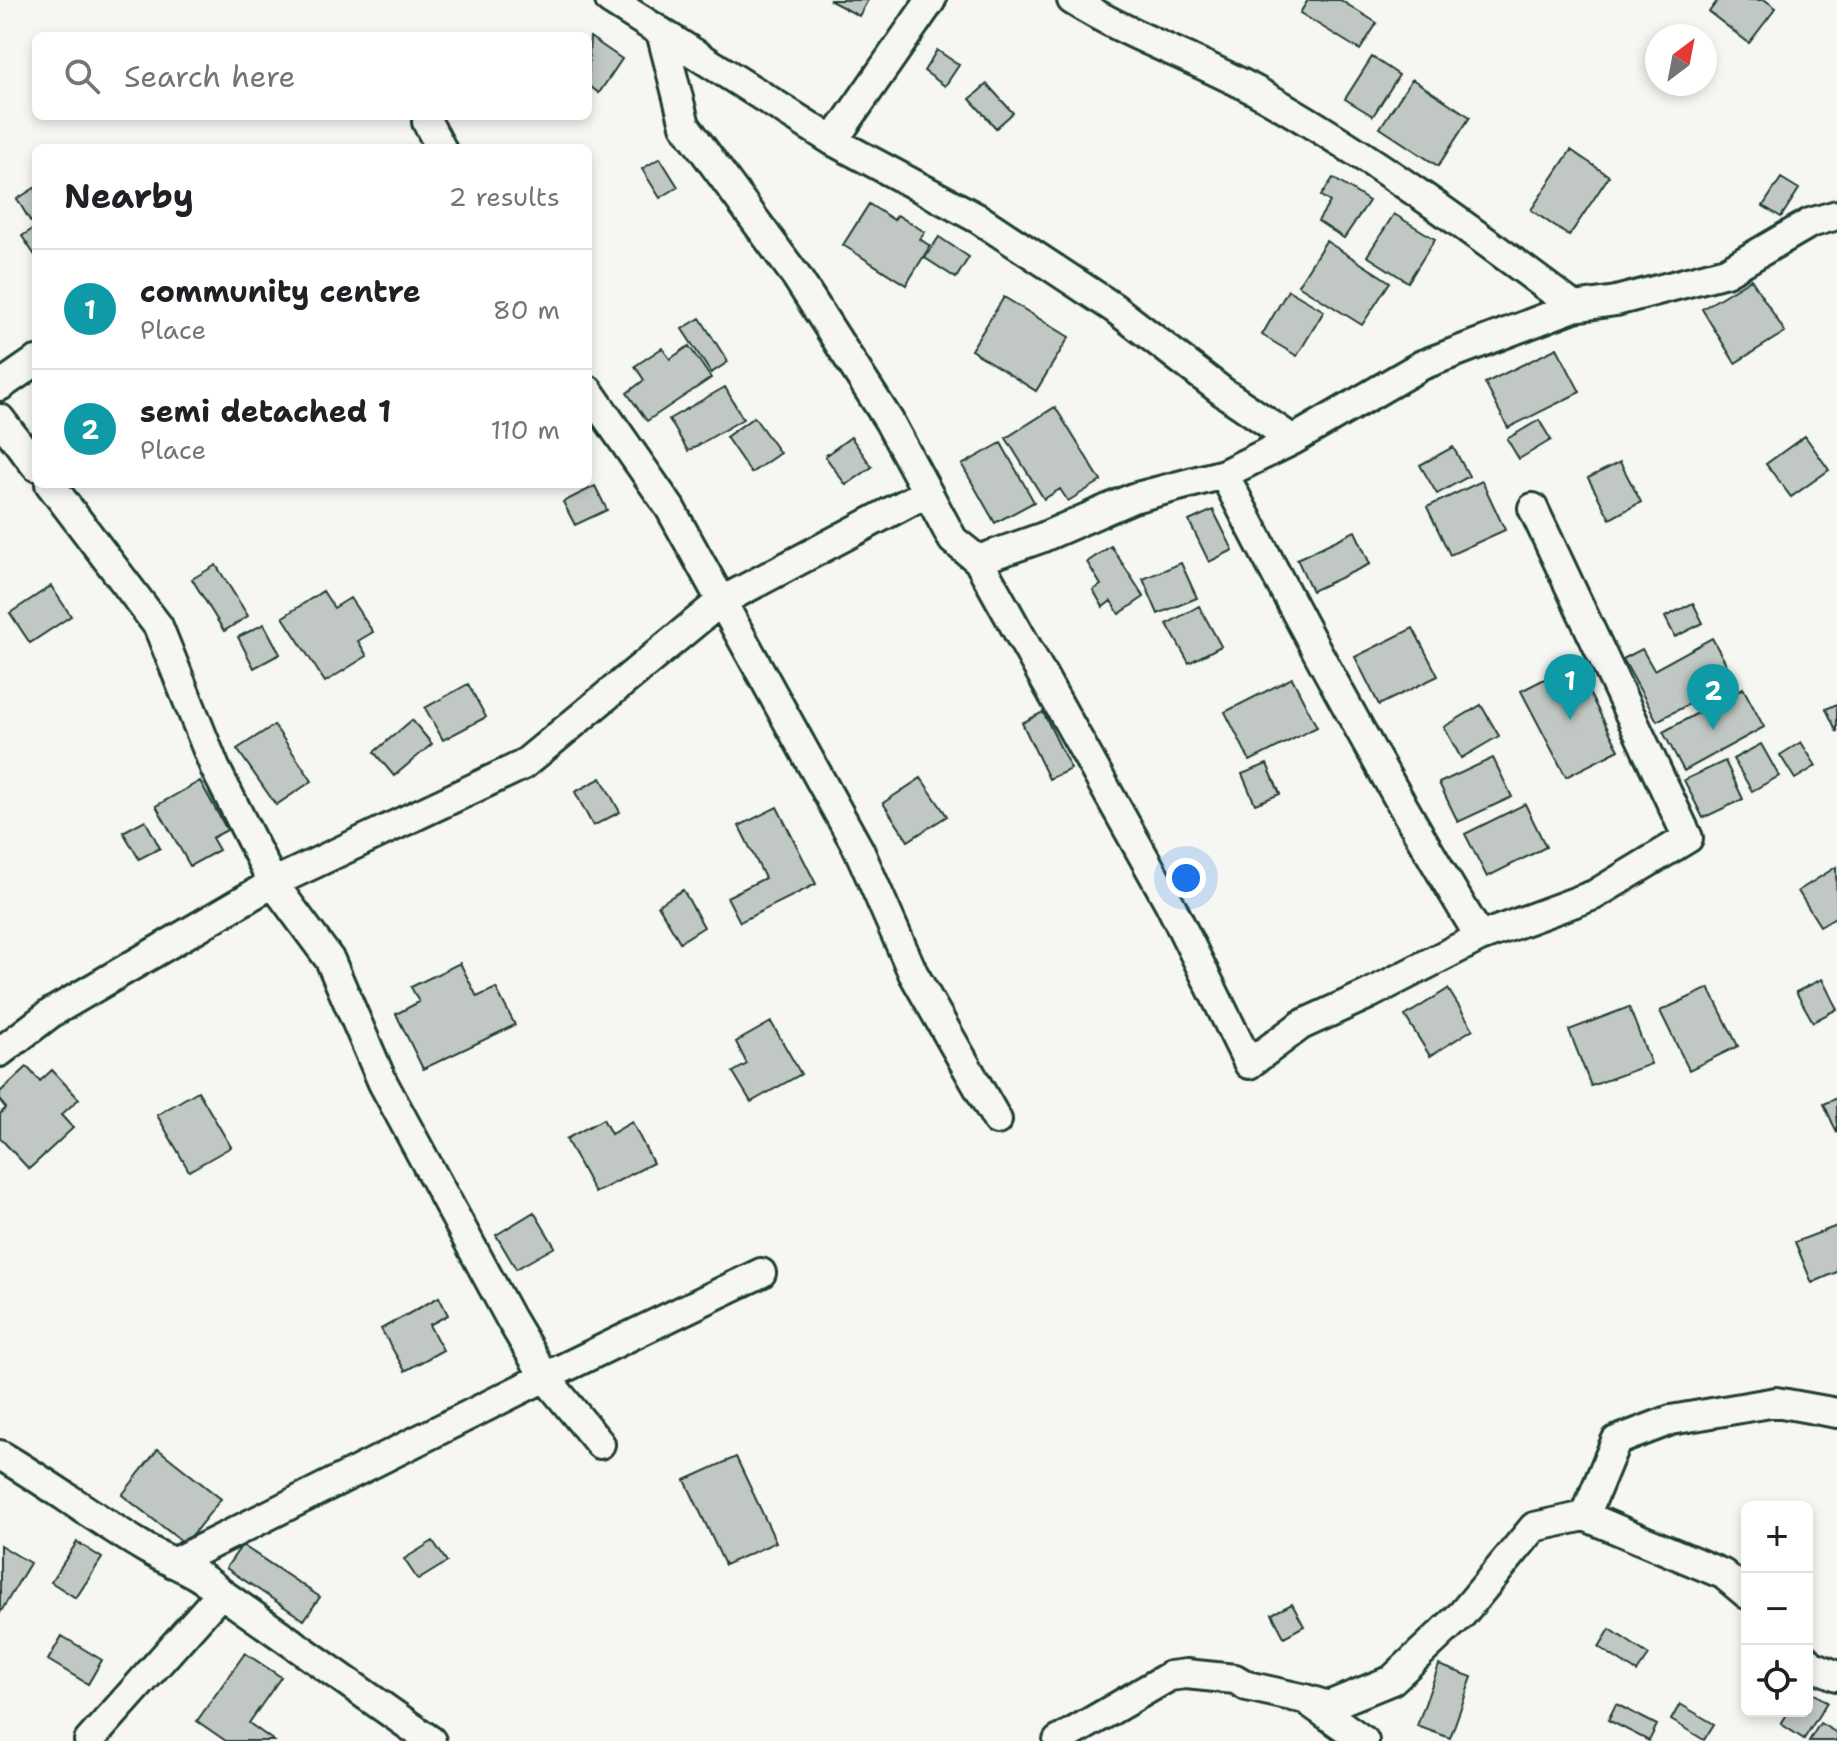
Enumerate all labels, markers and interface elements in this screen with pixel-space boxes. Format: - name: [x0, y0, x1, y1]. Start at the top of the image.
- north arrow: [1645, 24, 1717, 96]
- search box: [32, 32, 592, 120]
- icon: search: [60, 54, 104, 98]
- text: Search here: [124, 56, 295, 97]
- text: Nearby: [64, 173, 194, 219]
- text: 2 results: [448, 179, 560, 214]
- text: community centre: [140, 271, 421, 312]
- text: 1: [84, 292, 96, 327]
- text: 80 m: [493, 292, 560, 327]
- text: Place: [140, 312, 206, 347]
- text: semi detached 1: [140, 391, 391, 432]
- text: 2: [81, 412, 99, 447]
- text: 110 m: [490, 412, 560, 447]
- text: Place: [140, 432, 206, 467]
- pin: 1: [1544, 654, 1596, 720]
- pin: 2: [1687, 664, 1739, 730]
- your location: [1166, 858, 1206, 898]
- map controls: [1741, 1501, 1813, 1717]
- button: +: [1741, 1501, 1813, 1573]
- button: −: [1741, 1573, 1813, 1645]
- button: locate: [1741, 1645, 1813, 1717]

